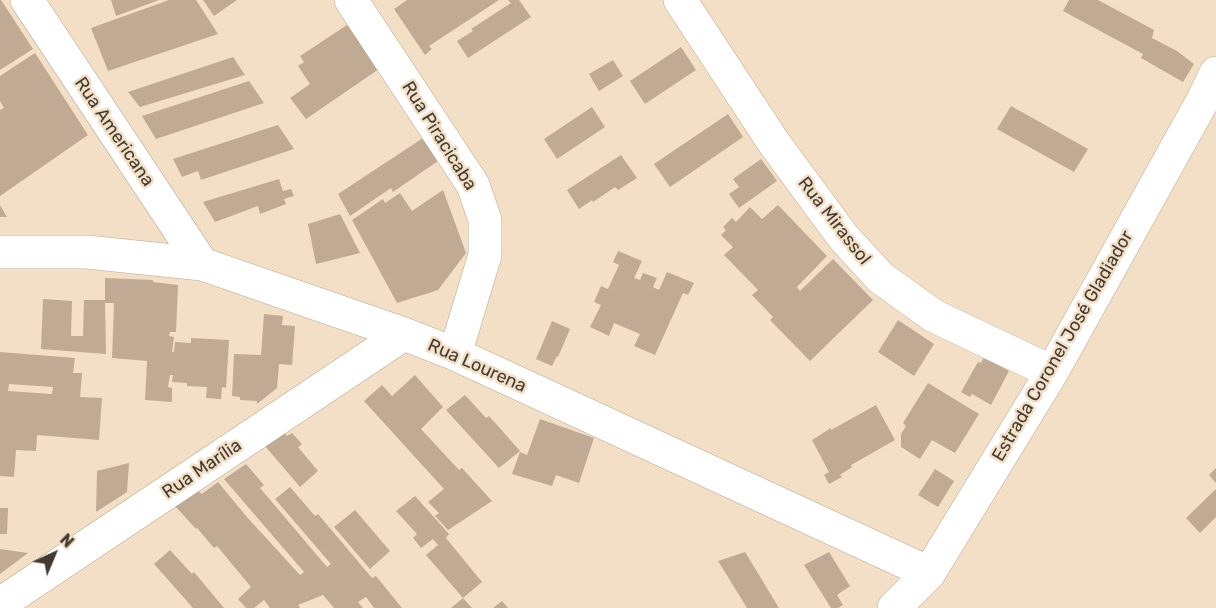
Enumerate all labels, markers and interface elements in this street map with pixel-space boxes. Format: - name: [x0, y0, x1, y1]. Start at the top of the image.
- street label: Rua Americana: [70, 73, 158, 191]
- street label: Rua Piracicaba: [397, 78, 481, 194]
- street label: Rua Mirassol: [793, 173, 875, 269]
- street label: Estrada Coronel José Gladiador: [988, 227, 1138, 465]
- street label: Rua Lourena: [424, 335, 530, 397]
- street label: Rua Marília: [158, 435, 246, 503]
- north arrow: [24, 524, 84, 584]
- text: N: [56, 530, 78, 552]

